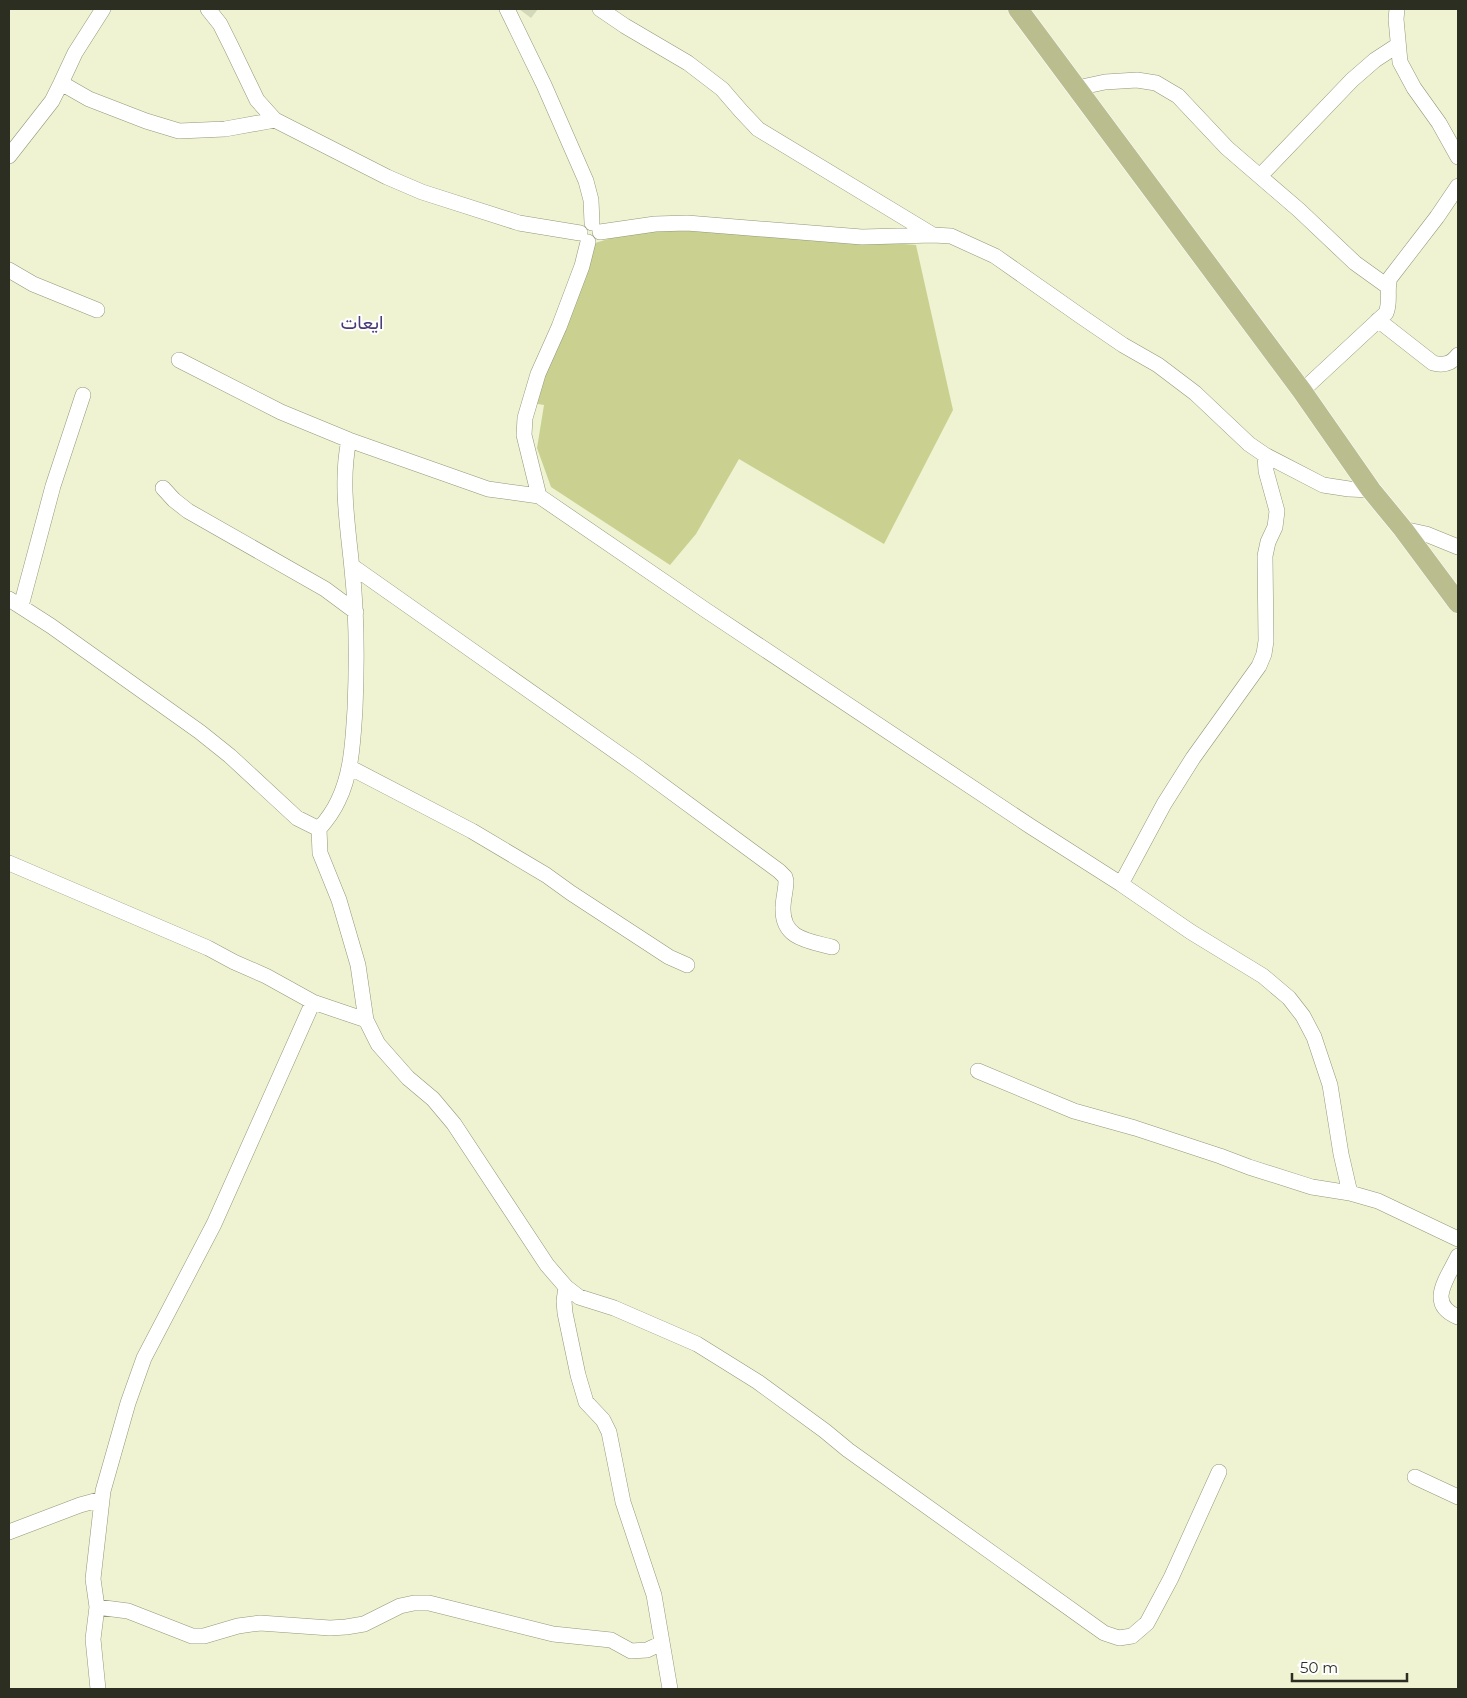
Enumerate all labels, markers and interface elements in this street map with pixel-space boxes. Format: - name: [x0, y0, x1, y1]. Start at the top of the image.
- district label: ايعات: [341, 311, 383, 334]
- scale bar: [1292, 1650, 1407, 1682]
- text: 50 m: [1300, 1658, 1338, 1677]

